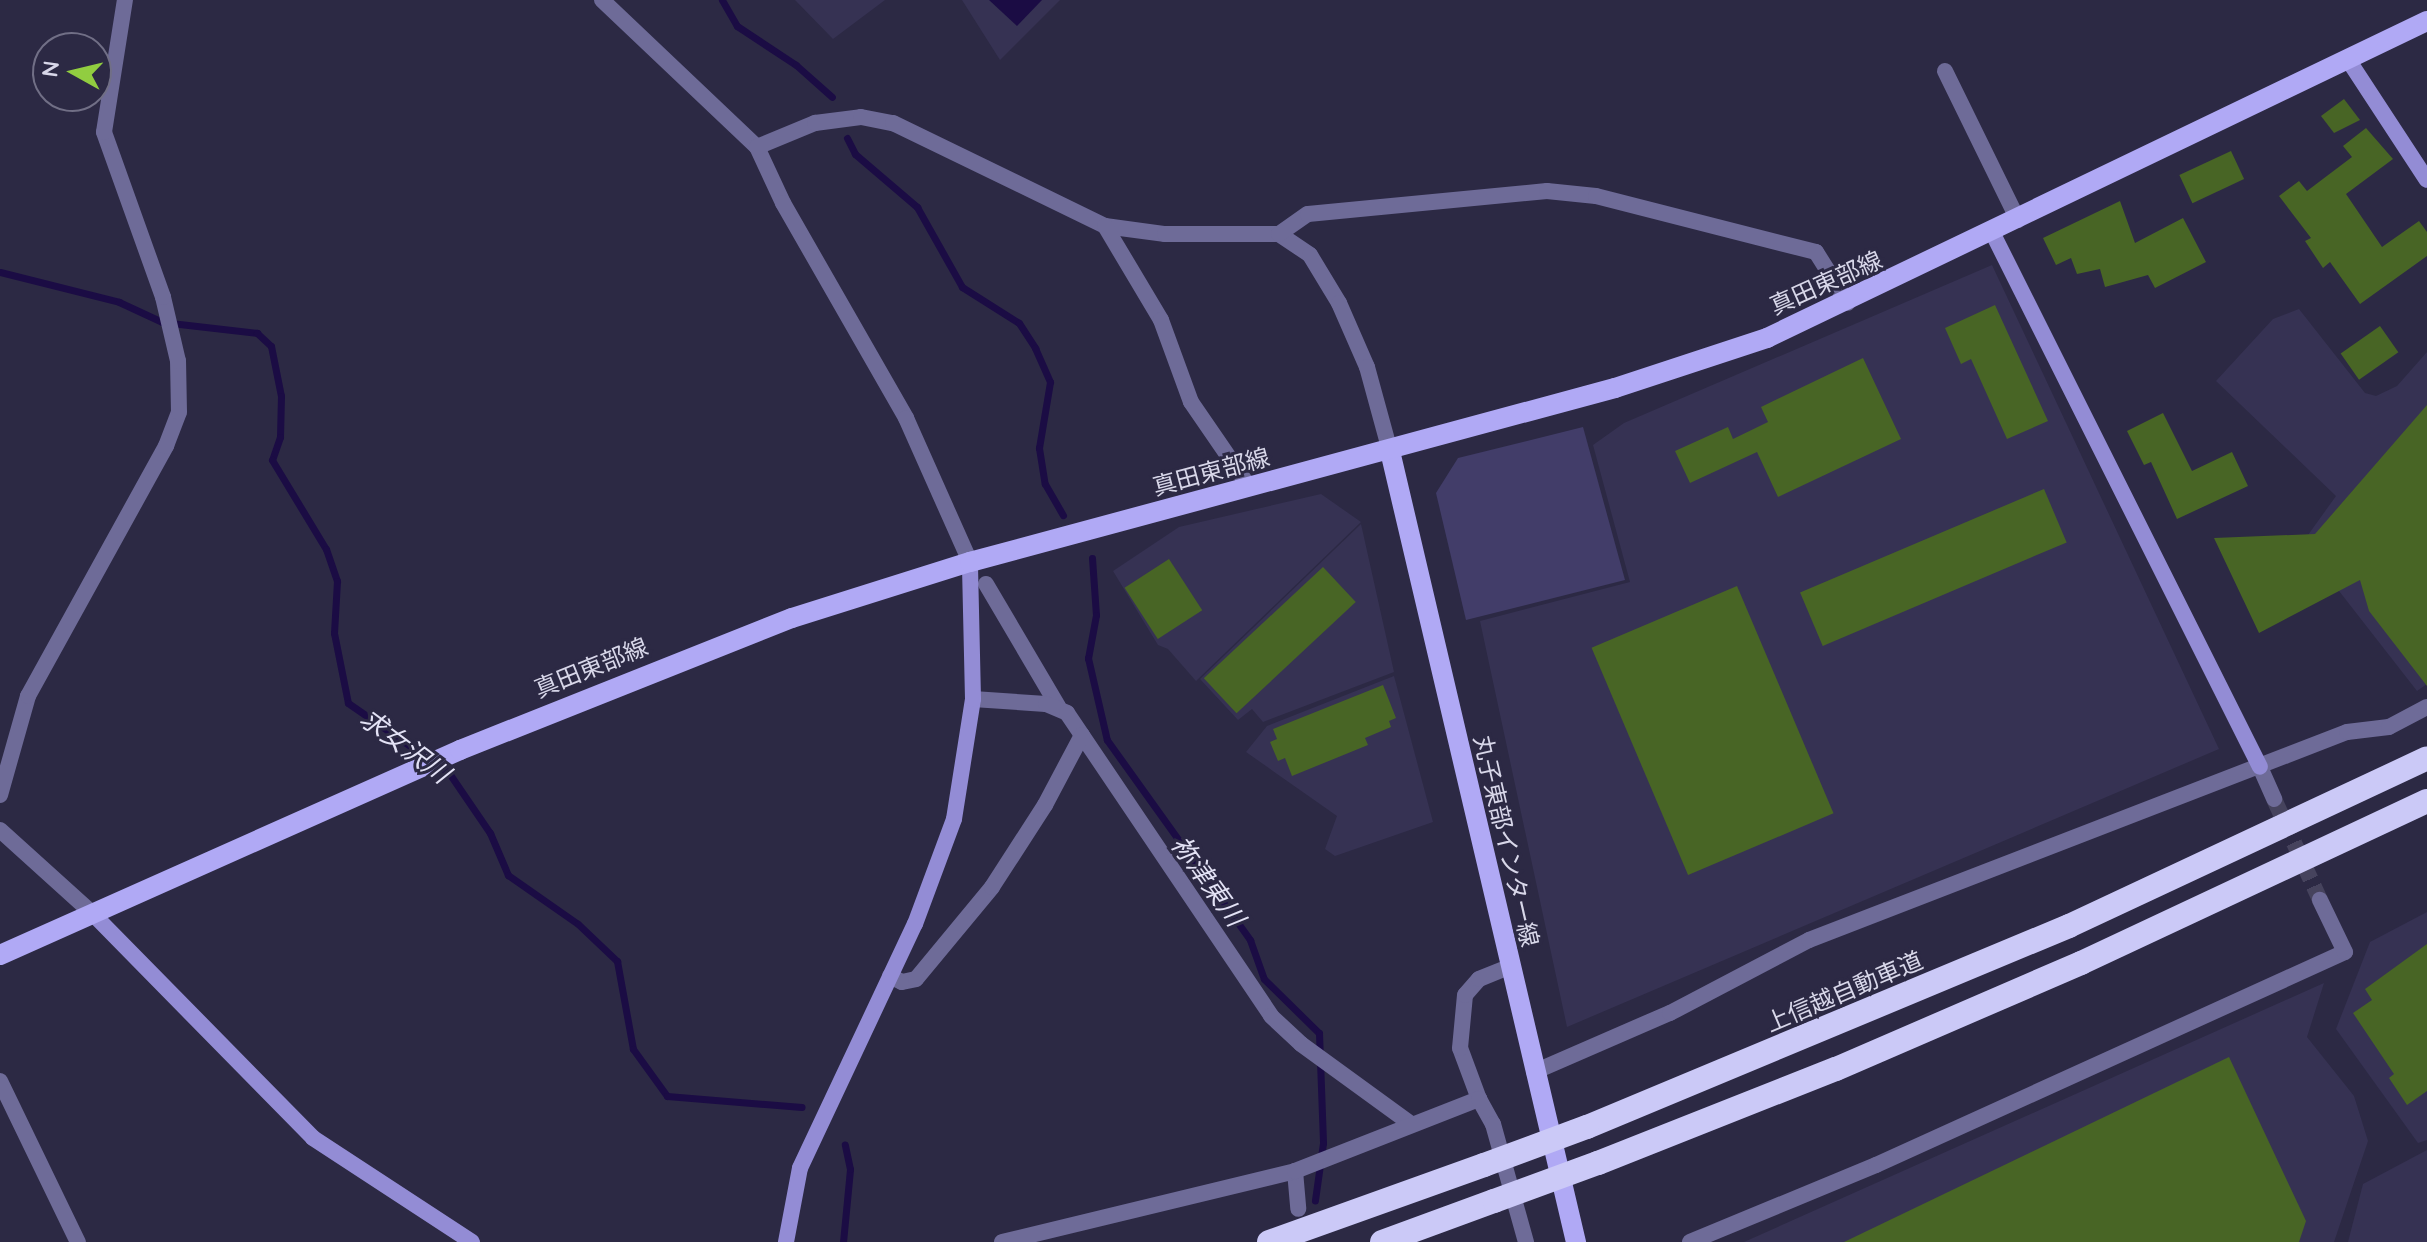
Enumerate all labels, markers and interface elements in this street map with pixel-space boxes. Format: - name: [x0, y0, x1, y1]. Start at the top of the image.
- north arrow: [32, 32, 112, 112]
- text: N: [35, 59, 65, 79]
- street label: 真田東部線: [1765, 245, 1887, 321]
- street label: 真田東部線: [1149, 443, 1273, 501]
- street label: 真田東部線: [530, 632, 652, 704]
- water label: 求女沢川: [354, 702, 456, 790]
- street label: 丸子東部インター線: [1468, 733, 1544, 949]
- water label: 祢津東川: [1165, 830, 1251, 932]
- street label: 上信越自動車道: [1761, 946, 1927, 1038]

